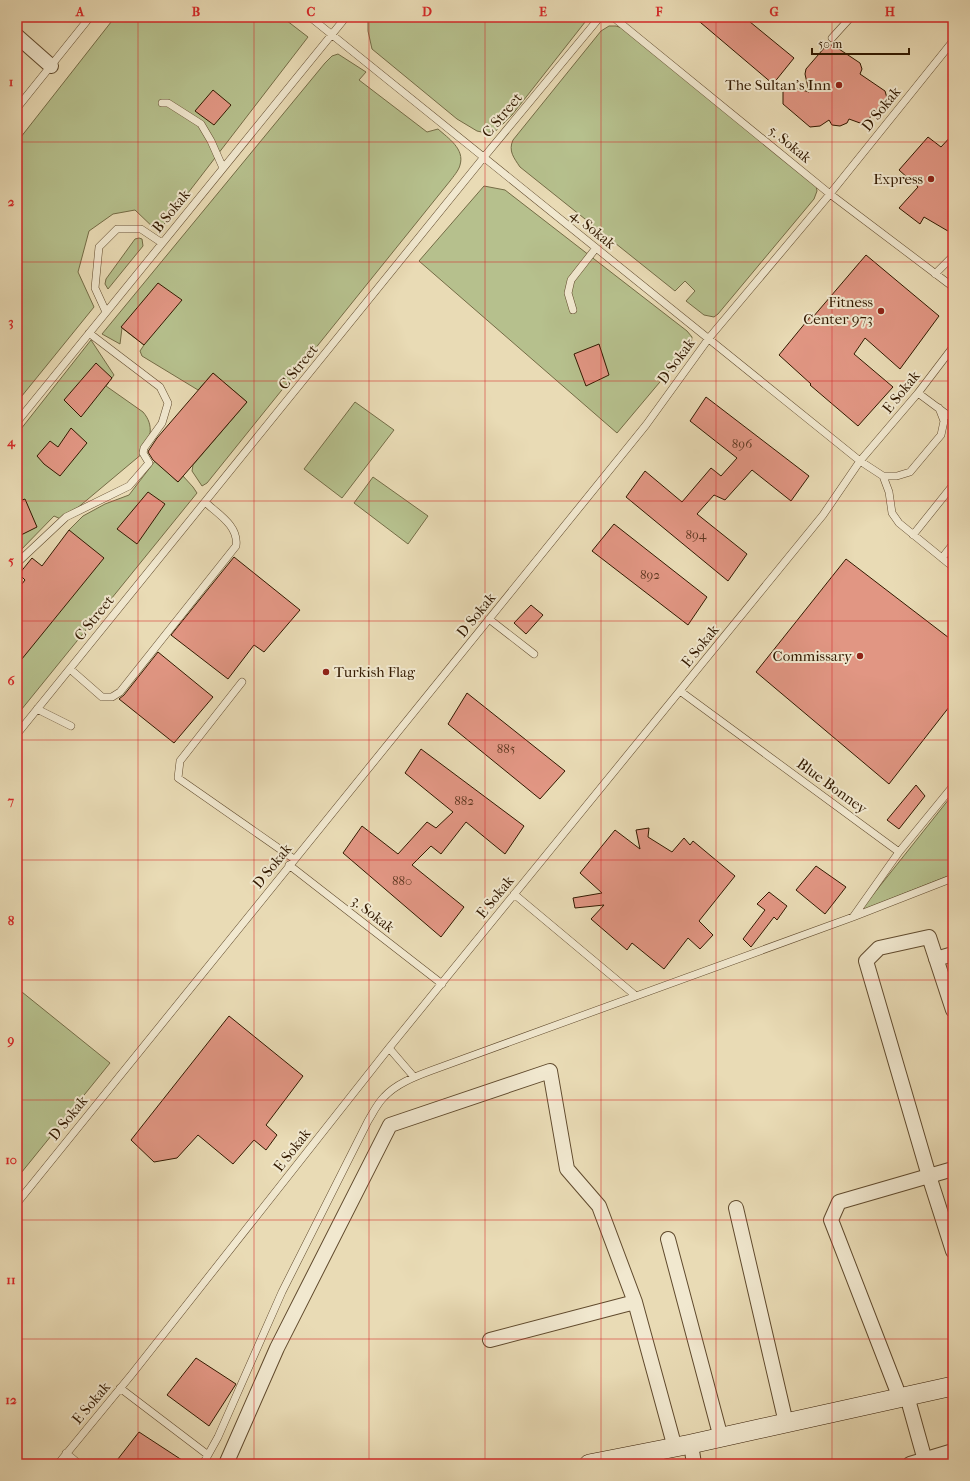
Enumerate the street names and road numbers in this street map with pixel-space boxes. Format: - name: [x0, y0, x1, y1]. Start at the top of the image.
- street label: D Sokak: [858, 83, 905, 135]
- street label: C Street: [478, 88, 526, 141]
- street label: 5. Sokak: [765, 121, 815, 167]
- street label: B Sokak: [148, 185, 194, 236]
- street label: 4. Sokak: [567, 205, 619, 253]
- street label: D Sokak: [653, 334, 699, 387]
- street label: C Street: [274, 340, 322, 393]
- street label: E Sokak: [878, 367, 924, 417]
- street label: D Sokak: [453, 589, 500, 641]
- street label: C Street: [70, 591, 118, 644]
- street label: E Sokak: [677, 621, 723, 671]
- street label: Blue Bonney: [793, 754, 872, 818]
- street label: D Sokak: [249, 840, 296, 892]
- street label: E Sokak: [472, 872, 518, 922]
- street label: 3. Sokak: [348, 892, 398, 937]
- street label: D Sokak: [45, 1092, 92, 1144]
- street label: E Sokak: [270, 1125, 315, 1175]
- street label: E Sokak: [68, 1378, 114, 1428]

